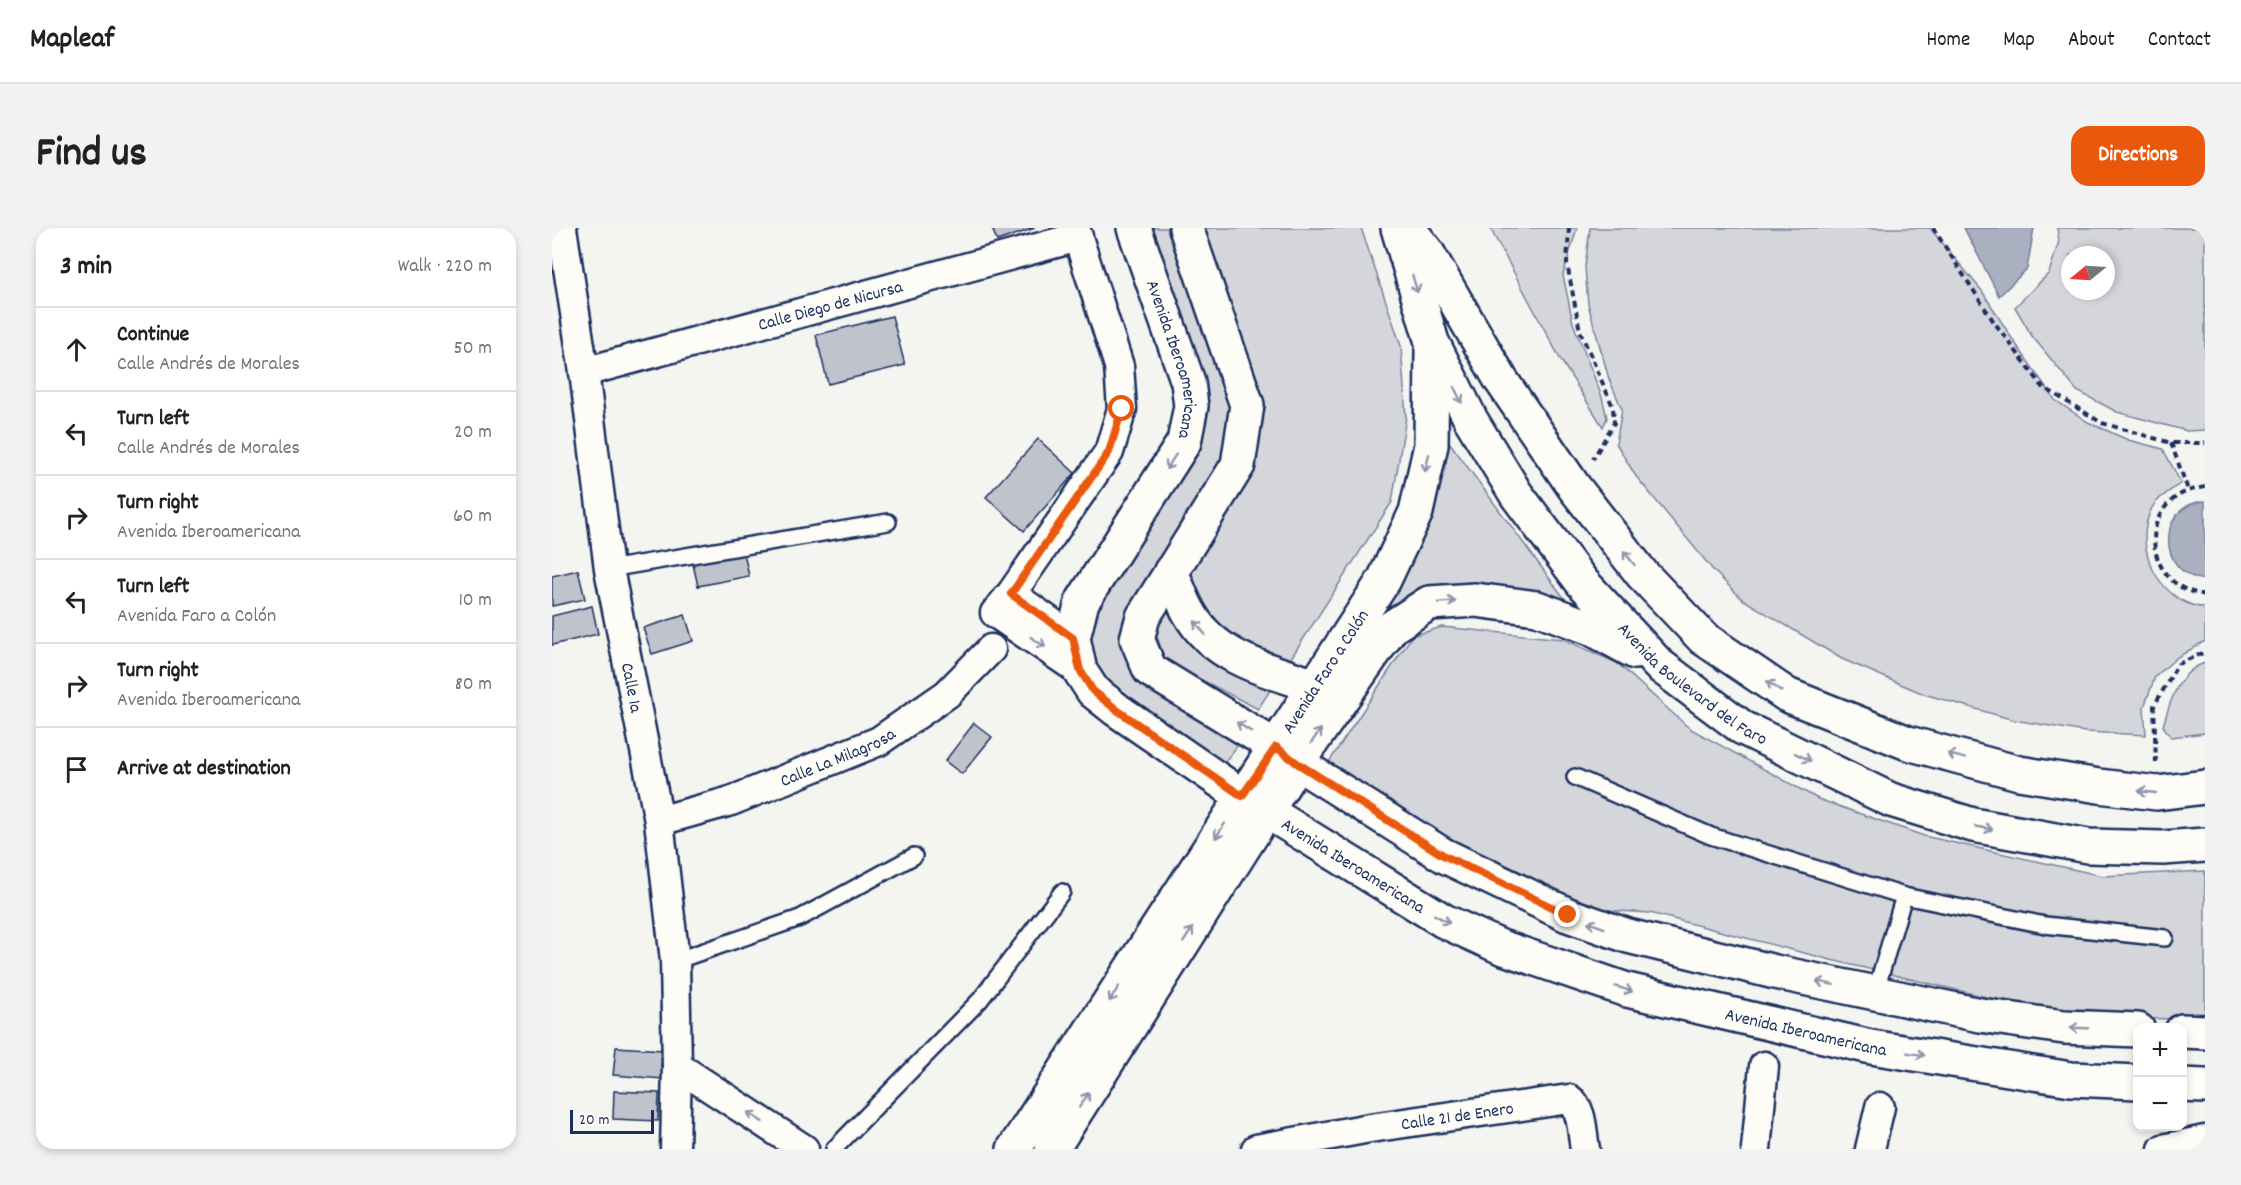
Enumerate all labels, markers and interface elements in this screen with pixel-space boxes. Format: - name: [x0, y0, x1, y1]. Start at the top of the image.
- text: Mapleaf: [30, 21, 114, 61]
- text: Home: [1926, 26, 1970, 56]
- text: Map: [2003, 26, 2035, 56]
- text: About: [2068, 26, 2115, 56]
- text: Contact: [2148, 26, 2211, 56]
- text: Find us: [36, 126, 147, 186]
- button: Directions: [2071, 126, 2205, 186]
- north arrow: [2061, 246, 2115, 300]
- text: 3 min: [60, 249, 112, 286]
- text: Walk · 220 m: [398, 253, 492, 281]
- one-way arrow: [1410, 274, 1421, 293]
- street label: Calle Diego de Nicursa: [755, 275, 906, 339]
- street label: Avenida Iberoamericana: [1138, 277, 1201, 441]
- text: Continue: [117, 320, 189, 351]
- icon: ahead: [60, 333, 93, 366]
- text: 50 m: [454, 335, 492, 363]
- text: Calle Andrés de Morales: [117, 351, 300, 379]
- one-way arrow: [1453, 385, 1465, 403]
- route start: [1108, 395, 1134, 421]
- text: Turn left: [117, 404, 189, 435]
- icon: left: [60, 417, 93, 450]
- text: 20 m: [454, 419, 492, 447]
- text: Calle Andrés de Morales: [117, 435, 300, 463]
- one-way arrow: [1165, 453, 1177, 470]
- one-way arrow: [1421, 454, 1433, 473]
- text: Turn right: [117, 488, 199, 519]
- icon: right: [60, 501, 93, 534]
- text: 60 m: [453, 503, 492, 531]
- text: Avenida Iberoamericana: [117, 519, 300, 547]
- one-way arrow: [1623, 550, 1636, 566]
- text: Turn left: [117, 572, 189, 603]
- icon: left: [60, 585, 93, 618]
- text: 10 m: [458, 587, 492, 615]
- one-way arrow: [1437, 596, 1457, 607]
- text: Avenida Faro a Colón: [117, 603, 276, 631]
- street label: Avenida Faro a Colón: [1277, 606, 1376, 739]
- street label: Avenida Boulevard del Faro: [1611, 618, 1771, 753]
- one-way arrow: [1194, 620, 1207, 636]
- one-way arrow: [1029, 636, 1045, 648]
- text: Turn right: [117, 656, 199, 687]
- street label: Calle 1a: [613, 661, 647, 716]
- icon: right: [60, 669, 93, 702]
- text: 80 m: [455, 671, 492, 699]
- one-way arrow: [1767, 680, 1783, 692]
- text: Avenida Iberoamericana: [117, 687, 300, 715]
- one-way arrow: [1236, 721, 1253, 733]
- street label: Calle La Milagrosa: [777, 723, 902, 795]
- one-way arrow: [1310, 728, 1322, 744]
- one-way arrow: [1946, 750, 1965, 761]
- one-way arrow: [1794, 752, 1812, 763]
- icon: arrive: [60, 753, 93, 786]
- text: Arrive at destination: [117, 754, 291, 785]
- one-way arrow: [2137, 786, 2157, 797]
- street label: Avenida Iberoamericana: [1275, 813, 1429, 922]
- one-way arrow: [1214, 822, 1226, 838]
- one-way arrow: [1974, 822, 1994, 833]
- route end: [1554, 901, 1580, 927]
- one-way arrow: [1433, 913, 1450, 925]
- one-way arrow: [1587, 918, 1606, 929]
- one-way arrow: [1183, 927, 1195, 944]
- one-way arrow: [1816, 977, 1836, 988]
- one-way arrow: [1614, 984, 1633, 995]
- one-way arrow: [1108, 985, 1120, 1002]
- street label: Avenida Iberoamericana: [1722, 1003, 1889, 1064]
- one-way arrow: [2070, 1022, 2090, 1033]
- map controls: [2133, 1023, 2187, 1131]
- button: +: [2133, 1023, 2187, 1077]
- one-way arrow: [1906, 1049, 1926, 1060]
- button: −: [2133, 1077, 2187, 1131]
- one-way arrow: [1078, 1092, 1090, 1109]
- street label: Calle 21 de Enero: [1400, 1097, 1516, 1138]
- scale bar: [570, 1107, 654, 1134]
- text: 20 m: [579, 1109, 609, 1132]
- one-way arrow: [748, 1111, 764, 1123]

